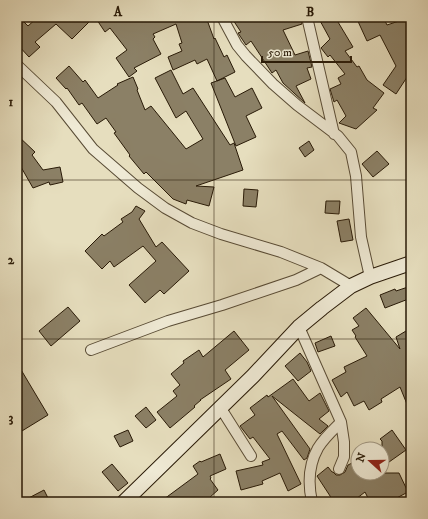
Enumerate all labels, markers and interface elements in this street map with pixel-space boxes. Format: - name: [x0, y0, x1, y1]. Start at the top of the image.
- text: A: [113, 4, 123, 20]
- text: B: [306, 4, 314, 20]
- scale bar: [262, 38, 351, 64]
- text: 50 m: [268, 45, 292, 60]
- text: 1: [9, 94, 14, 110]
- text: 2: [8, 252, 15, 268]
- text: 3: [9, 410, 14, 426]
- north arrow: [350, 441, 390, 481]
- text: N: [353, 451, 370, 464]

